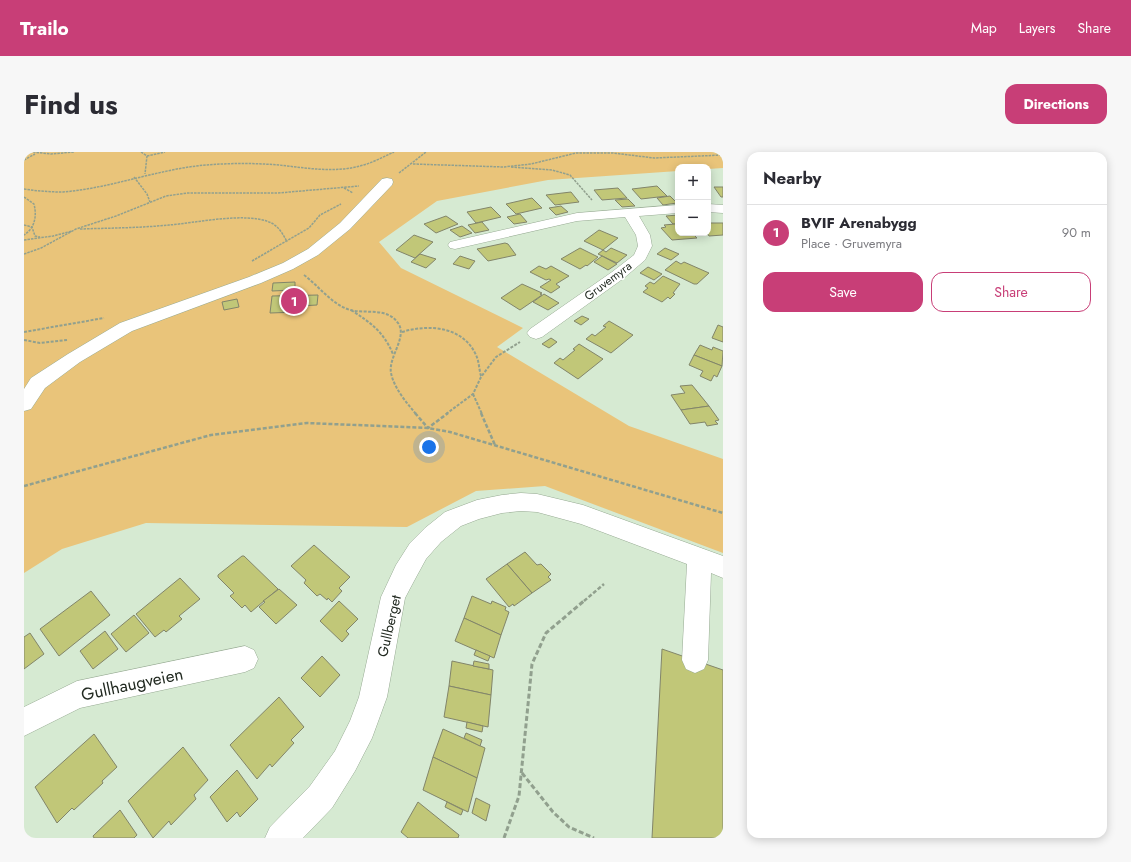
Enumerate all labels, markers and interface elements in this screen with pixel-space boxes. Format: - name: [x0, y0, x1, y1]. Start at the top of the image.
- text: Trailo: [20, 15, 69, 42]
- text: Map: [971, 18, 997, 38]
- text: Layers: [1019, 18, 1055, 38]
- text: Share: [1077, 18, 1111, 38]
- text: Find us: [24, 84, 118, 125]
- button: Directions: [1005, 84, 1107, 124]
- map controls: [675, 164, 711, 236]
- button: +: [675, 164, 711, 200]
- text: Nearby: [763, 166, 821, 190]
- button: −: [675, 200, 711, 236]
- text: BVIF Arenabygg: [801, 212, 917, 234]
- text: 1: [773, 223, 779, 242]
- text: 90 m: [1062, 223, 1091, 242]
- text: Place · Gruvemyra: [801, 234, 902, 253]
- street label: Gruvemyra: [580, 257, 636, 305]
- button: Save: [763, 272, 923, 312]
- button: Share: [931, 272, 1091, 312]
- pin: 1: [281, 286, 307, 316]
- your location: [419, 437, 439, 457]
- street label: Gullberget: [372, 592, 406, 659]
- street label: Gullhaugveien: [79, 661, 185, 707]

